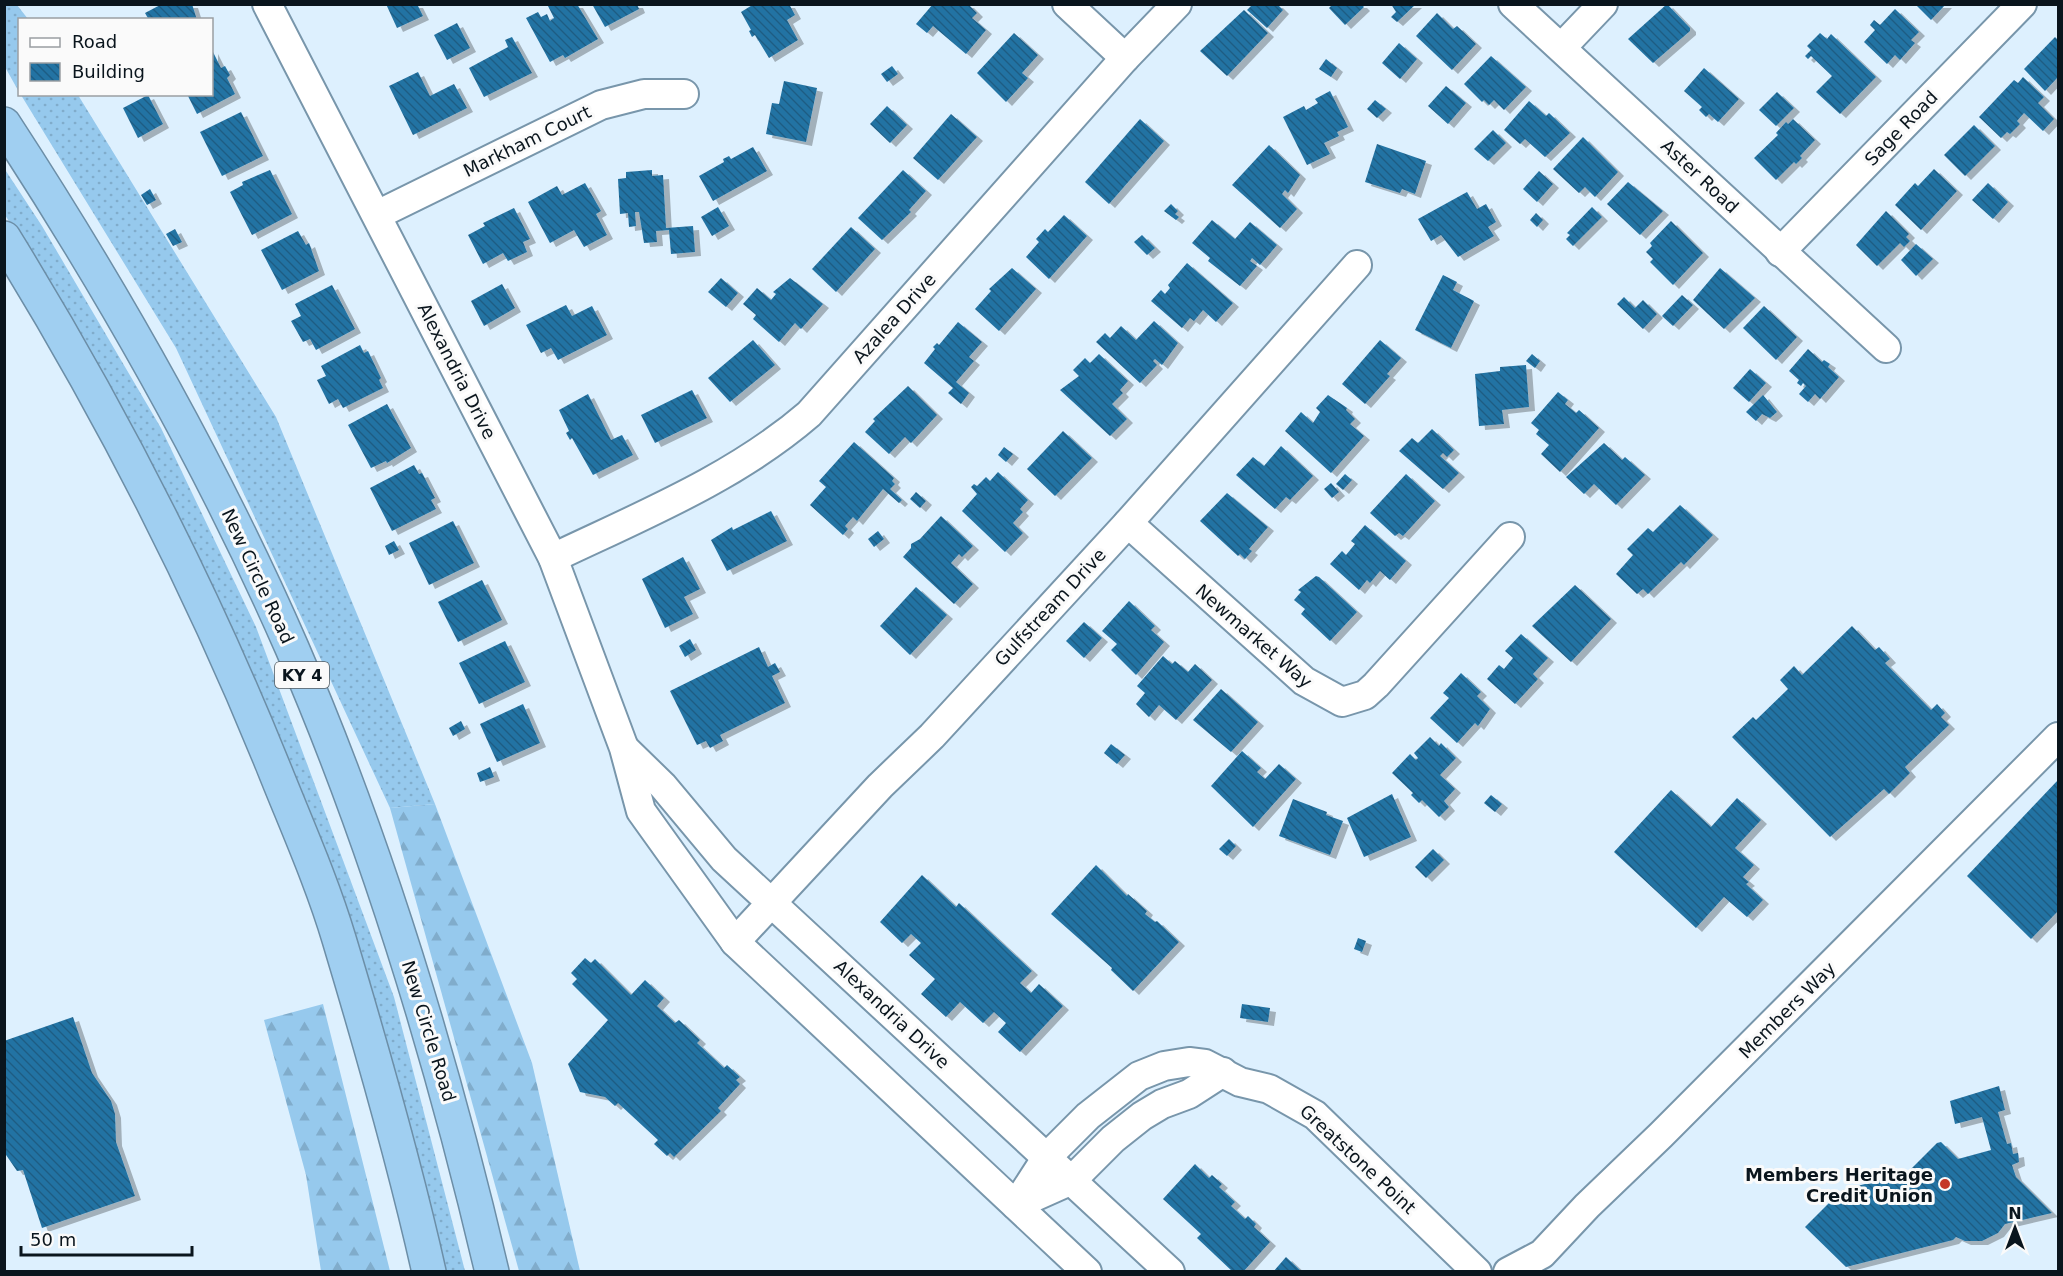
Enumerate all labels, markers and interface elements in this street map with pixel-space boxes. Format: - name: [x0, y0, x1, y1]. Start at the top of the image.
- legend: [18, 18, 213, 96]
- text: Road: [72, 31, 117, 52]
- text: Building: [72, 61, 145, 82]
- street label: Sage Road: [1860, 86, 1942, 170]
- street label: Markham Court: [460, 101, 594, 181]
- street label: Aster Road: [1657, 135, 1743, 217]
- street label: Azalea Drive: [848, 269, 940, 367]
- street label: Alexandria Drive: [414, 300, 500, 442]
- street label: New Circle Road: [218, 505, 298, 647]
- street label: Gulfstream Drive: [990, 544, 1110, 670]
- street label: Newmarket Way: [1192, 580, 1317, 692]
- road number: KY 4: [275, 662, 329, 688]
- street label: Alexandria Drive: [830, 955, 954, 1073]
- street label: Members Way: [1735, 957, 1840, 1062]
- street label: New Circle Road: [398, 958, 460, 1104]
- street label: Greatstone Point: [1296, 1100, 1420, 1218]
- place label: Members Heritage Credit Union: [1745, 1164, 1933, 1206]
- marker: Members Heritage Credit Union: [1938, 1177, 1952, 1191]
- north arrow: [1985, 1198, 2045, 1258]
- text: N: [2008, 1204, 2022, 1223]
- scale bar: [21, 1219, 192, 1257]
- text: 50 m: [30, 1229, 76, 1250]

